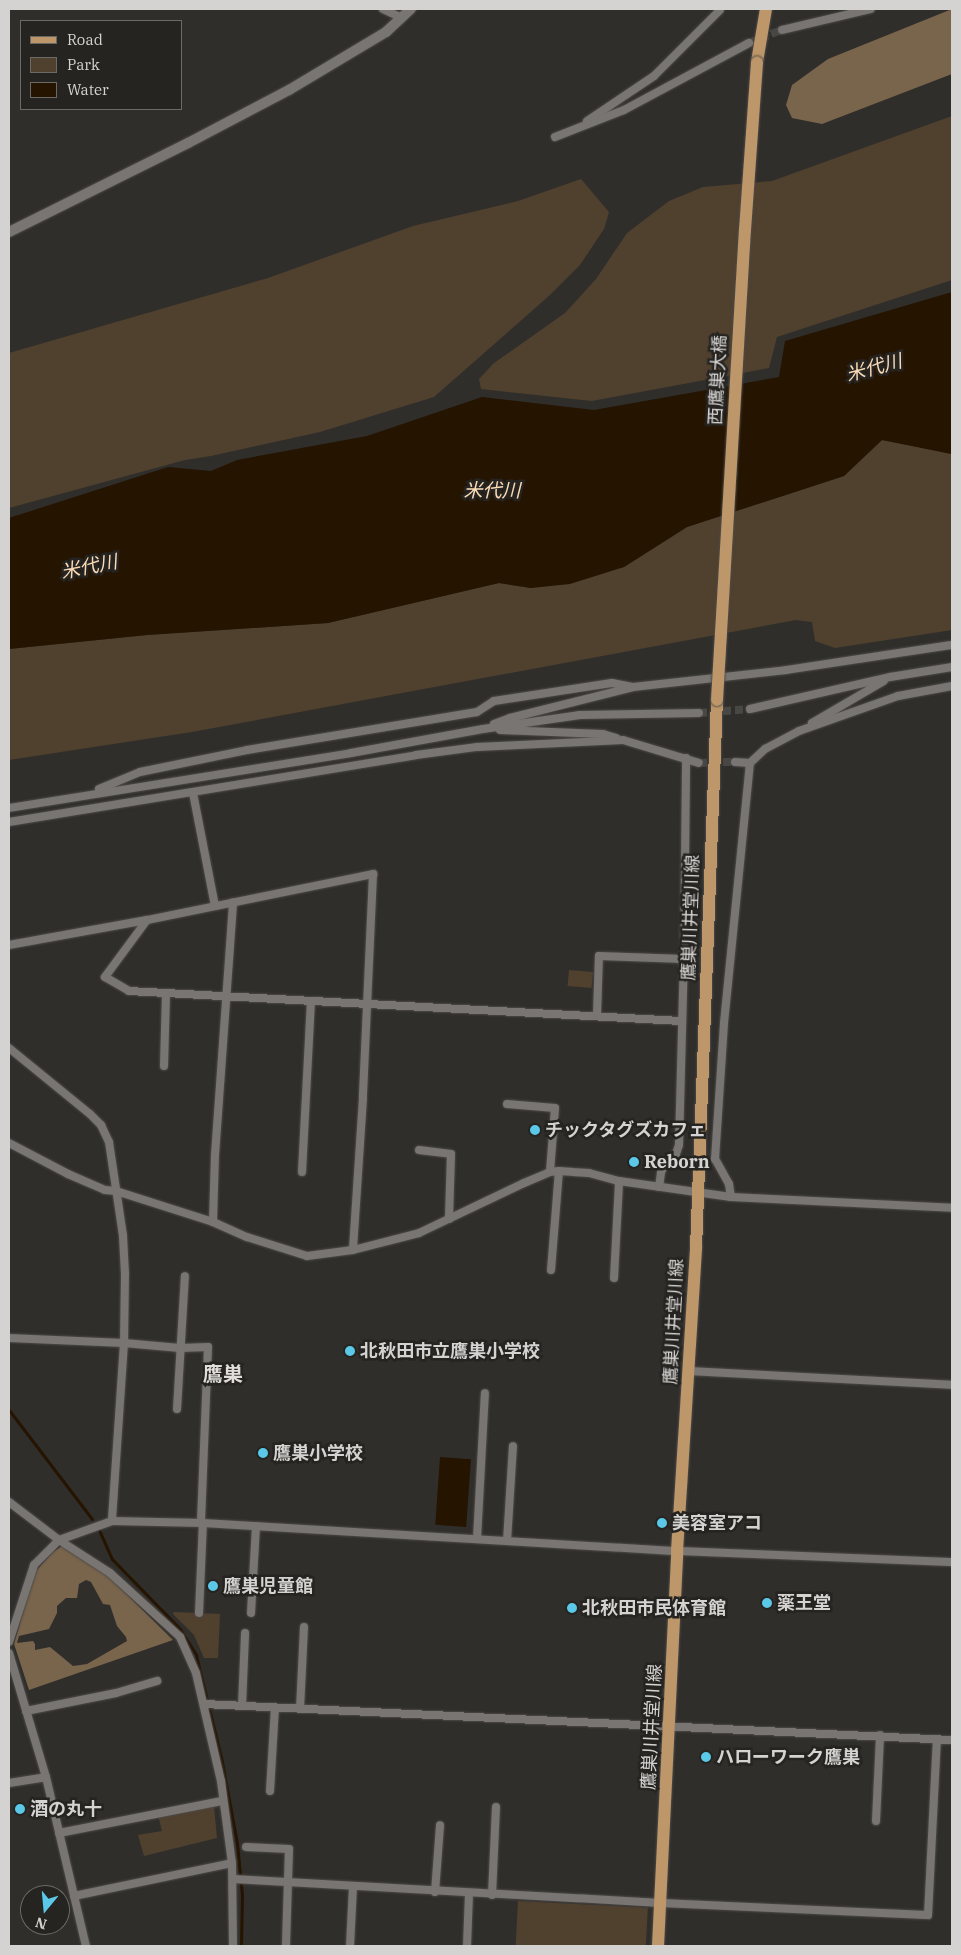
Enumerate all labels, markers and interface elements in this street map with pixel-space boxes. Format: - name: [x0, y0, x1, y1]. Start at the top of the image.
- legend: [20, 20, 182, 110]
- text: Road: [67, 30, 103, 49]
- text: Park: [67, 55, 100, 74]
- text: Water: [67, 80, 109, 99]
- street label: 西鷹巣大橋: [705, 334, 731, 426]
- water label: 米代川: [844, 350, 904, 386]
- water label: 米代川: [464, 480, 520, 502]
- water label: 米代川: [59, 550, 119, 584]
- street label: 鷹巣川井堂川線: [678, 855, 704, 981]
- place label: チックタグズカフェ: [545, 1119, 707, 1141]
- marker: チックタグズカフェ: [529, 1124, 541, 1136]
- place label: Reborn: [644, 1151, 710, 1173]
- marker: Reborn: [628, 1156, 640, 1168]
- street label: 鷹巣川井堂川線: [660, 1259, 688, 1385]
- place label: 北秋田市立鷹巣小学校: [360, 1340, 540, 1362]
- marker: 北秋田市立鷹巣小学校: [344, 1345, 356, 1357]
- district label: 鷹巣: [203, 1361, 243, 1385]
- place label: 鷹巣小学校: [273, 1442, 363, 1464]
- marker: 鷹巣小学校: [257, 1447, 269, 1459]
- place label: 美容室アコ: [672, 1512, 762, 1534]
- marker: 美容室アコ: [656, 1517, 668, 1529]
- place label: 鷹巣児童館: [223, 1575, 313, 1597]
- marker: 鷹巣児童館: [207, 1580, 219, 1592]
- place label: 薬王堂: [777, 1592, 831, 1614]
- place label: 北秋田市民体育館: [582, 1597, 726, 1619]
- marker: 薬王堂: [761, 1597, 773, 1609]
- marker: 北秋田市民体育館: [566, 1602, 578, 1614]
- street label: 鷹巣川井堂川線: [638, 1664, 666, 1790]
- place label: ハローワーク鷹巣: [716, 1746, 860, 1768]
- marker: ハローワーク鷹巣: [700, 1751, 712, 1763]
- place label: 酒の丸十: [30, 1798, 102, 1820]
- marker: 酒の丸十: [14, 1803, 26, 1815]
- north arrow: [20, 1885, 70, 1935]
- text: N: [33, 1913, 49, 1934]

